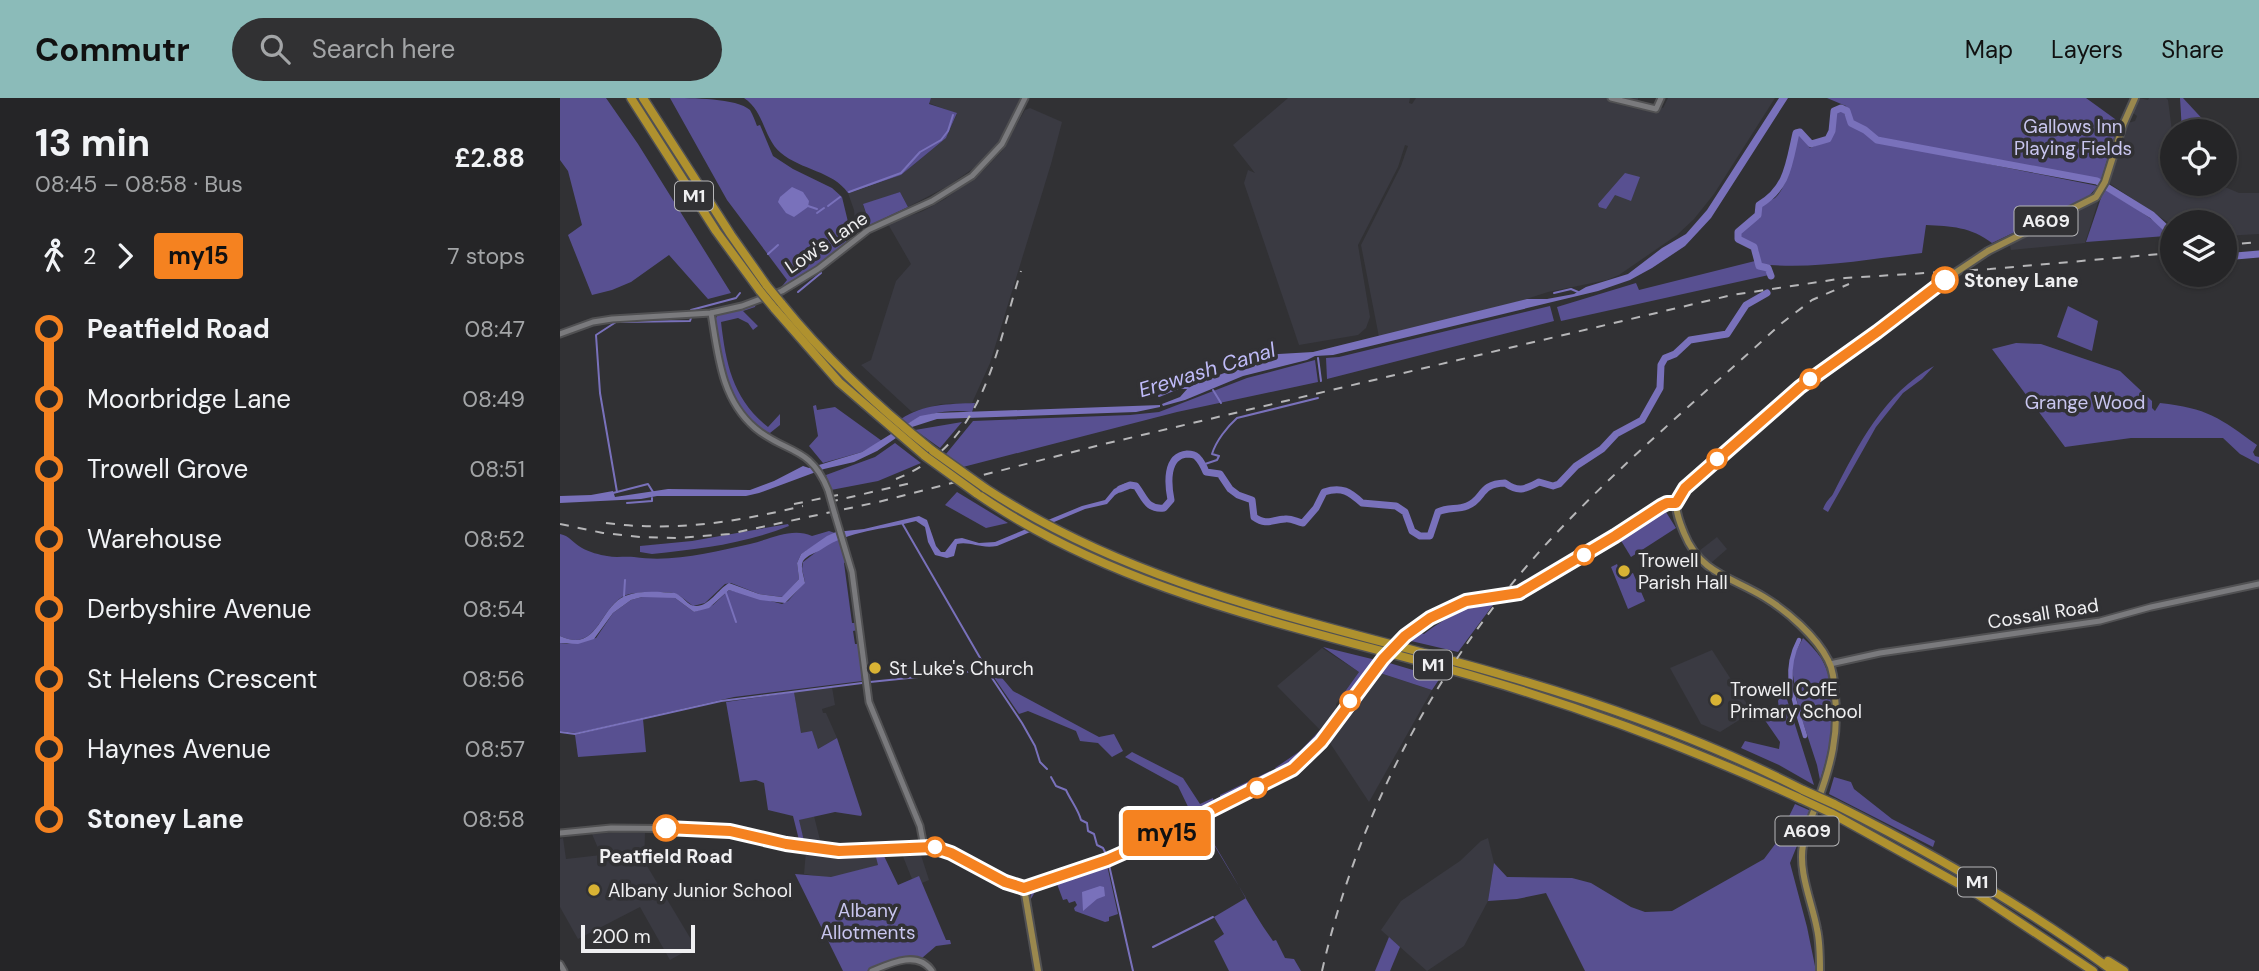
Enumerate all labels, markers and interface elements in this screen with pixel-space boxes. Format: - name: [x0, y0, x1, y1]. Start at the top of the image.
- search box: [232, 18, 722, 81]
- text: Commutr: [35, 28, 190, 71]
- icon: search: [256, 30, 294, 68]
- text: Search here: [312, 32, 455, 66]
- text: Map: [1965, 34, 2013, 65]
- text: Layers: [2051, 34, 2123, 65]
- text: Share: [2161, 34, 2224, 65]
- park label: Gallows Inn Playing Fields: [2014, 114, 2132, 161]
- text: 13 min: [35, 118, 150, 168]
- map controls: [2160, 119, 2237, 287]
- button: locate: [2160, 119, 2237, 196]
- text: £2.88: [454, 141, 525, 175]
- text: 08:45 – 08:58 · Bus: [35, 169, 243, 199]
- road number: M1: [675, 182, 713, 211]
- street label: Low's Lane: [780, 206, 873, 279]
- road number: A609: [2014, 207, 2078, 236]
- button: layers: [2160, 210, 2237, 287]
- icon: walk: [35, 237, 73, 275]
- icon: forward: [106, 237, 144, 275]
- text: my15: [168, 240, 229, 271]
- text: 2: [83, 241, 96, 271]
- text: 7 stops: [447, 241, 525, 271]
- marker: Stoney Lane: [1932, 267, 1958, 293]
- place label: Stoney Lane: [1964, 268, 2079, 293]
- text: Peatfield Road: [87, 312, 270, 346]
- text: 08:47: [464, 314, 525, 344]
- water label: Erewash Canal: [1135, 336, 1279, 404]
- unlabelled marker: [1800, 369, 1820, 389]
- text: Moorbridge Lane: [87, 382, 291, 416]
- text: 08:49: [462, 384, 525, 414]
- park label: Grange Wood: [2025, 390, 2145, 415]
- unlabelled marker: [1707, 449, 1727, 469]
- text: Trowell Grove: [87, 452, 248, 486]
- text: 08:51: [469, 454, 525, 484]
- text: Warehouse: [87, 522, 222, 556]
- text: 08:52: [464, 524, 525, 554]
- unlabelled marker: [1574, 545, 1594, 565]
- place label: Trowell Parish Hall: [1638, 548, 1728, 595]
- marker: Trowell Parish Hall: [1616, 563, 1632, 579]
- text: Derbyshire Avenue: [87, 592, 312, 626]
- street label: Cossall Road: [1986, 592, 2100, 635]
- text: 08:54: [463, 594, 525, 624]
- road number: M1: [1414, 650, 1452, 680]
- place label: St Luke's Church: [889, 656, 1034, 681]
- marker: St Luke's Church: [867, 660, 883, 676]
- text: St Helens Crescent: [87, 662, 317, 696]
- text: 08:56: [462, 664, 525, 694]
- place label: Trowell CofE Primary School: [1730, 677, 1862, 724]
- unlabelled marker: [1340, 691, 1360, 711]
- marker: Trowell CofE Primary School: [1708, 692, 1724, 708]
- text: Haynes Avenue: [87, 732, 271, 766]
- text: 08:57: [465, 734, 525, 764]
- unlabelled marker: [1247, 778, 1267, 798]
- text: Stoney Lane: [87, 802, 244, 836]
- text: 08:58: [463, 804, 525, 834]
- line badge: my15: [1118, 810, 1216, 856]
- marker: Peatfield Road: [653, 815, 679, 841]
- road number: A609: [1776, 816, 1838, 846]
- text: my15: [1137, 817, 1197, 848]
- unlabelled marker: [925, 837, 945, 857]
- place label: Peatfield Road: [599, 844, 733, 869]
- road number: M1: [1958, 868, 1996, 896]
- place label: Albany Junior School: [608, 878, 792, 903]
- marker: Albany Junior School: [586, 882, 602, 898]
- park label: Albany Allotments: [820, 898, 916, 945]
- scale bar: [581, 922, 695, 954]
- text: 200 m: [592, 924, 651, 949]

